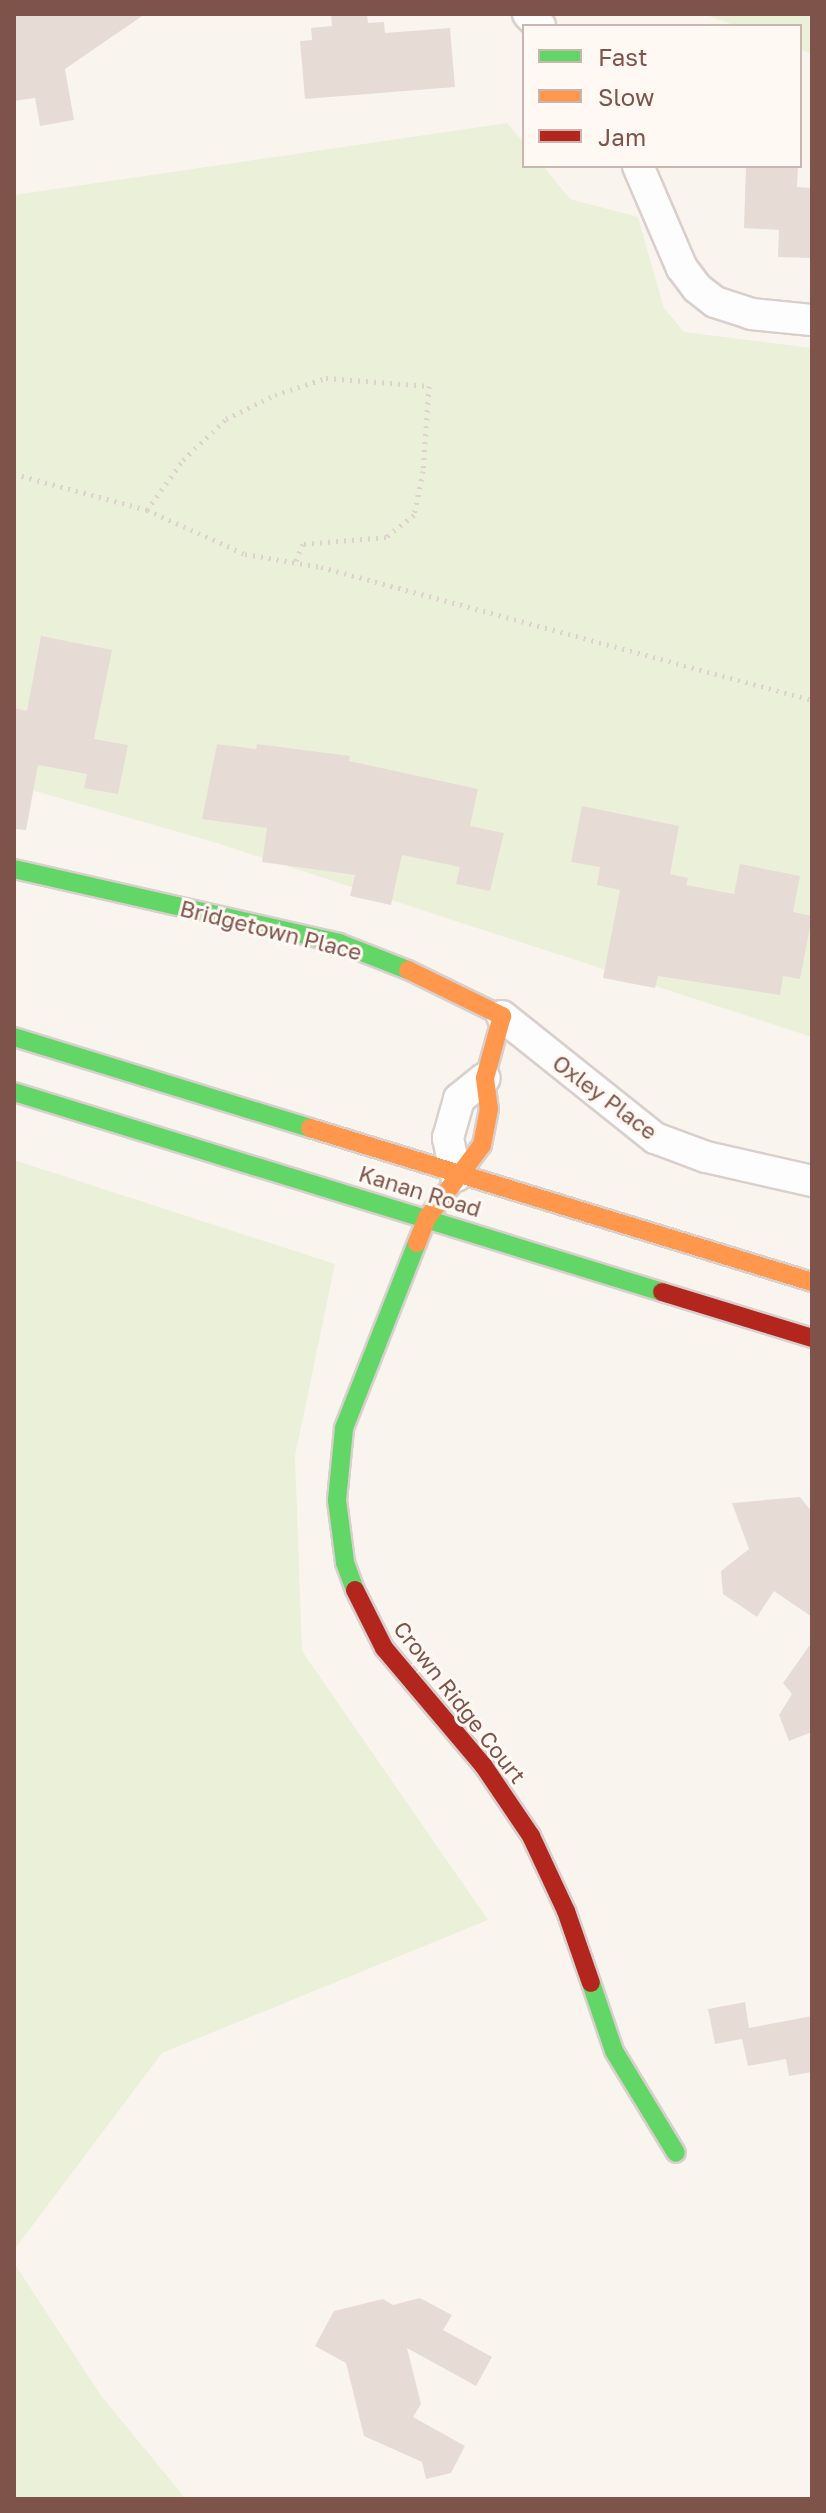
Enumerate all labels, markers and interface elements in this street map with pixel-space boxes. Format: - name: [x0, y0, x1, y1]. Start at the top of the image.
- legend: [522, 24, 802, 168]
- text: Fast: [598, 42, 648, 71]
- text: Slow: [598, 82, 654, 111]
- text: Jam: [598, 122, 646, 151]
- street label: Bridgetown Place: [177, 895, 365, 965]
- street label: Oxley Place: [548, 1049, 662, 1145]
- street label: Kanan Road: [356, 1160, 484, 1222]
- street label: Crown Ridge Court: [388, 1616, 532, 1788]

